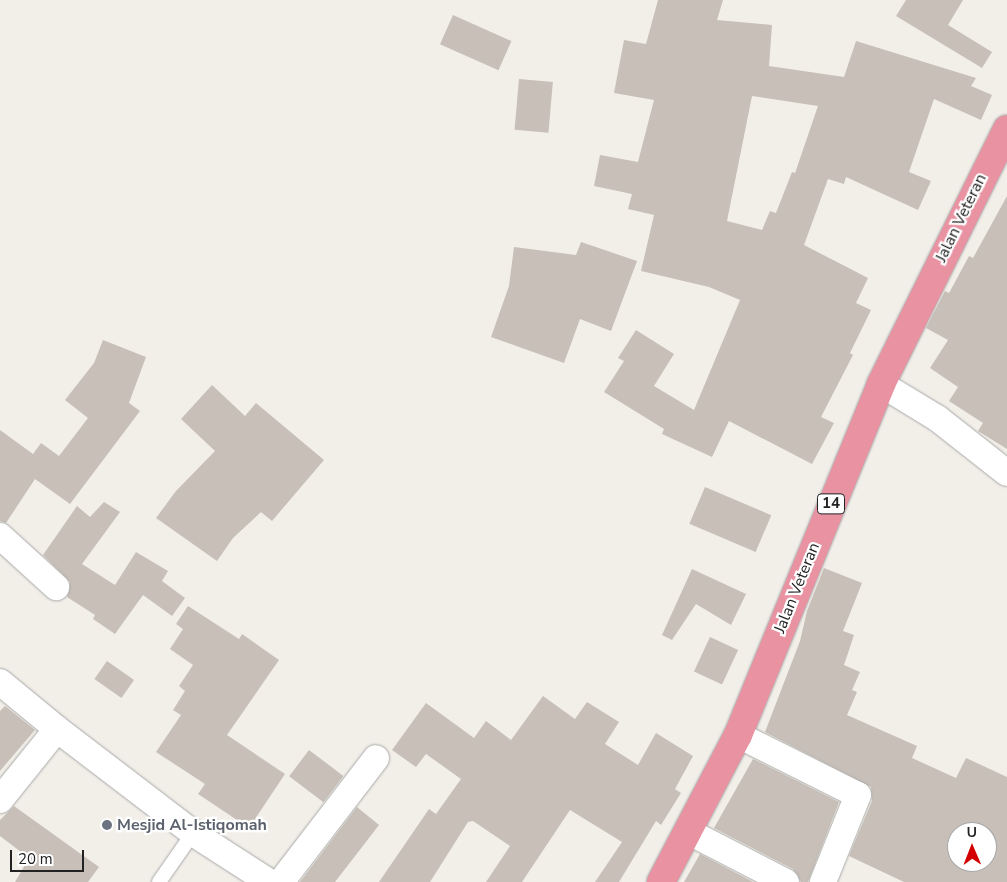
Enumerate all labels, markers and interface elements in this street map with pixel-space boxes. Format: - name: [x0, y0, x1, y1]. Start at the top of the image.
- street label: Jalan Veteran: [931, 171, 991, 265]
- road number: 14: [816, 492, 846, 516]
- street label: Jalan Veteran: [770, 540, 824, 636]
- place label: Mesjid Al-Istiqomah: [117, 815, 267, 835]
- marker: Mesjid Al-Istiqomah: [101, 819, 113, 831]
- north arrow: [947, 822, 997, 872]
- text: U: [966, 823, 977, 842]
- scale bar: [12, 840, 86, 872]
- text: 20 m: [18, 849, 53, 869]

